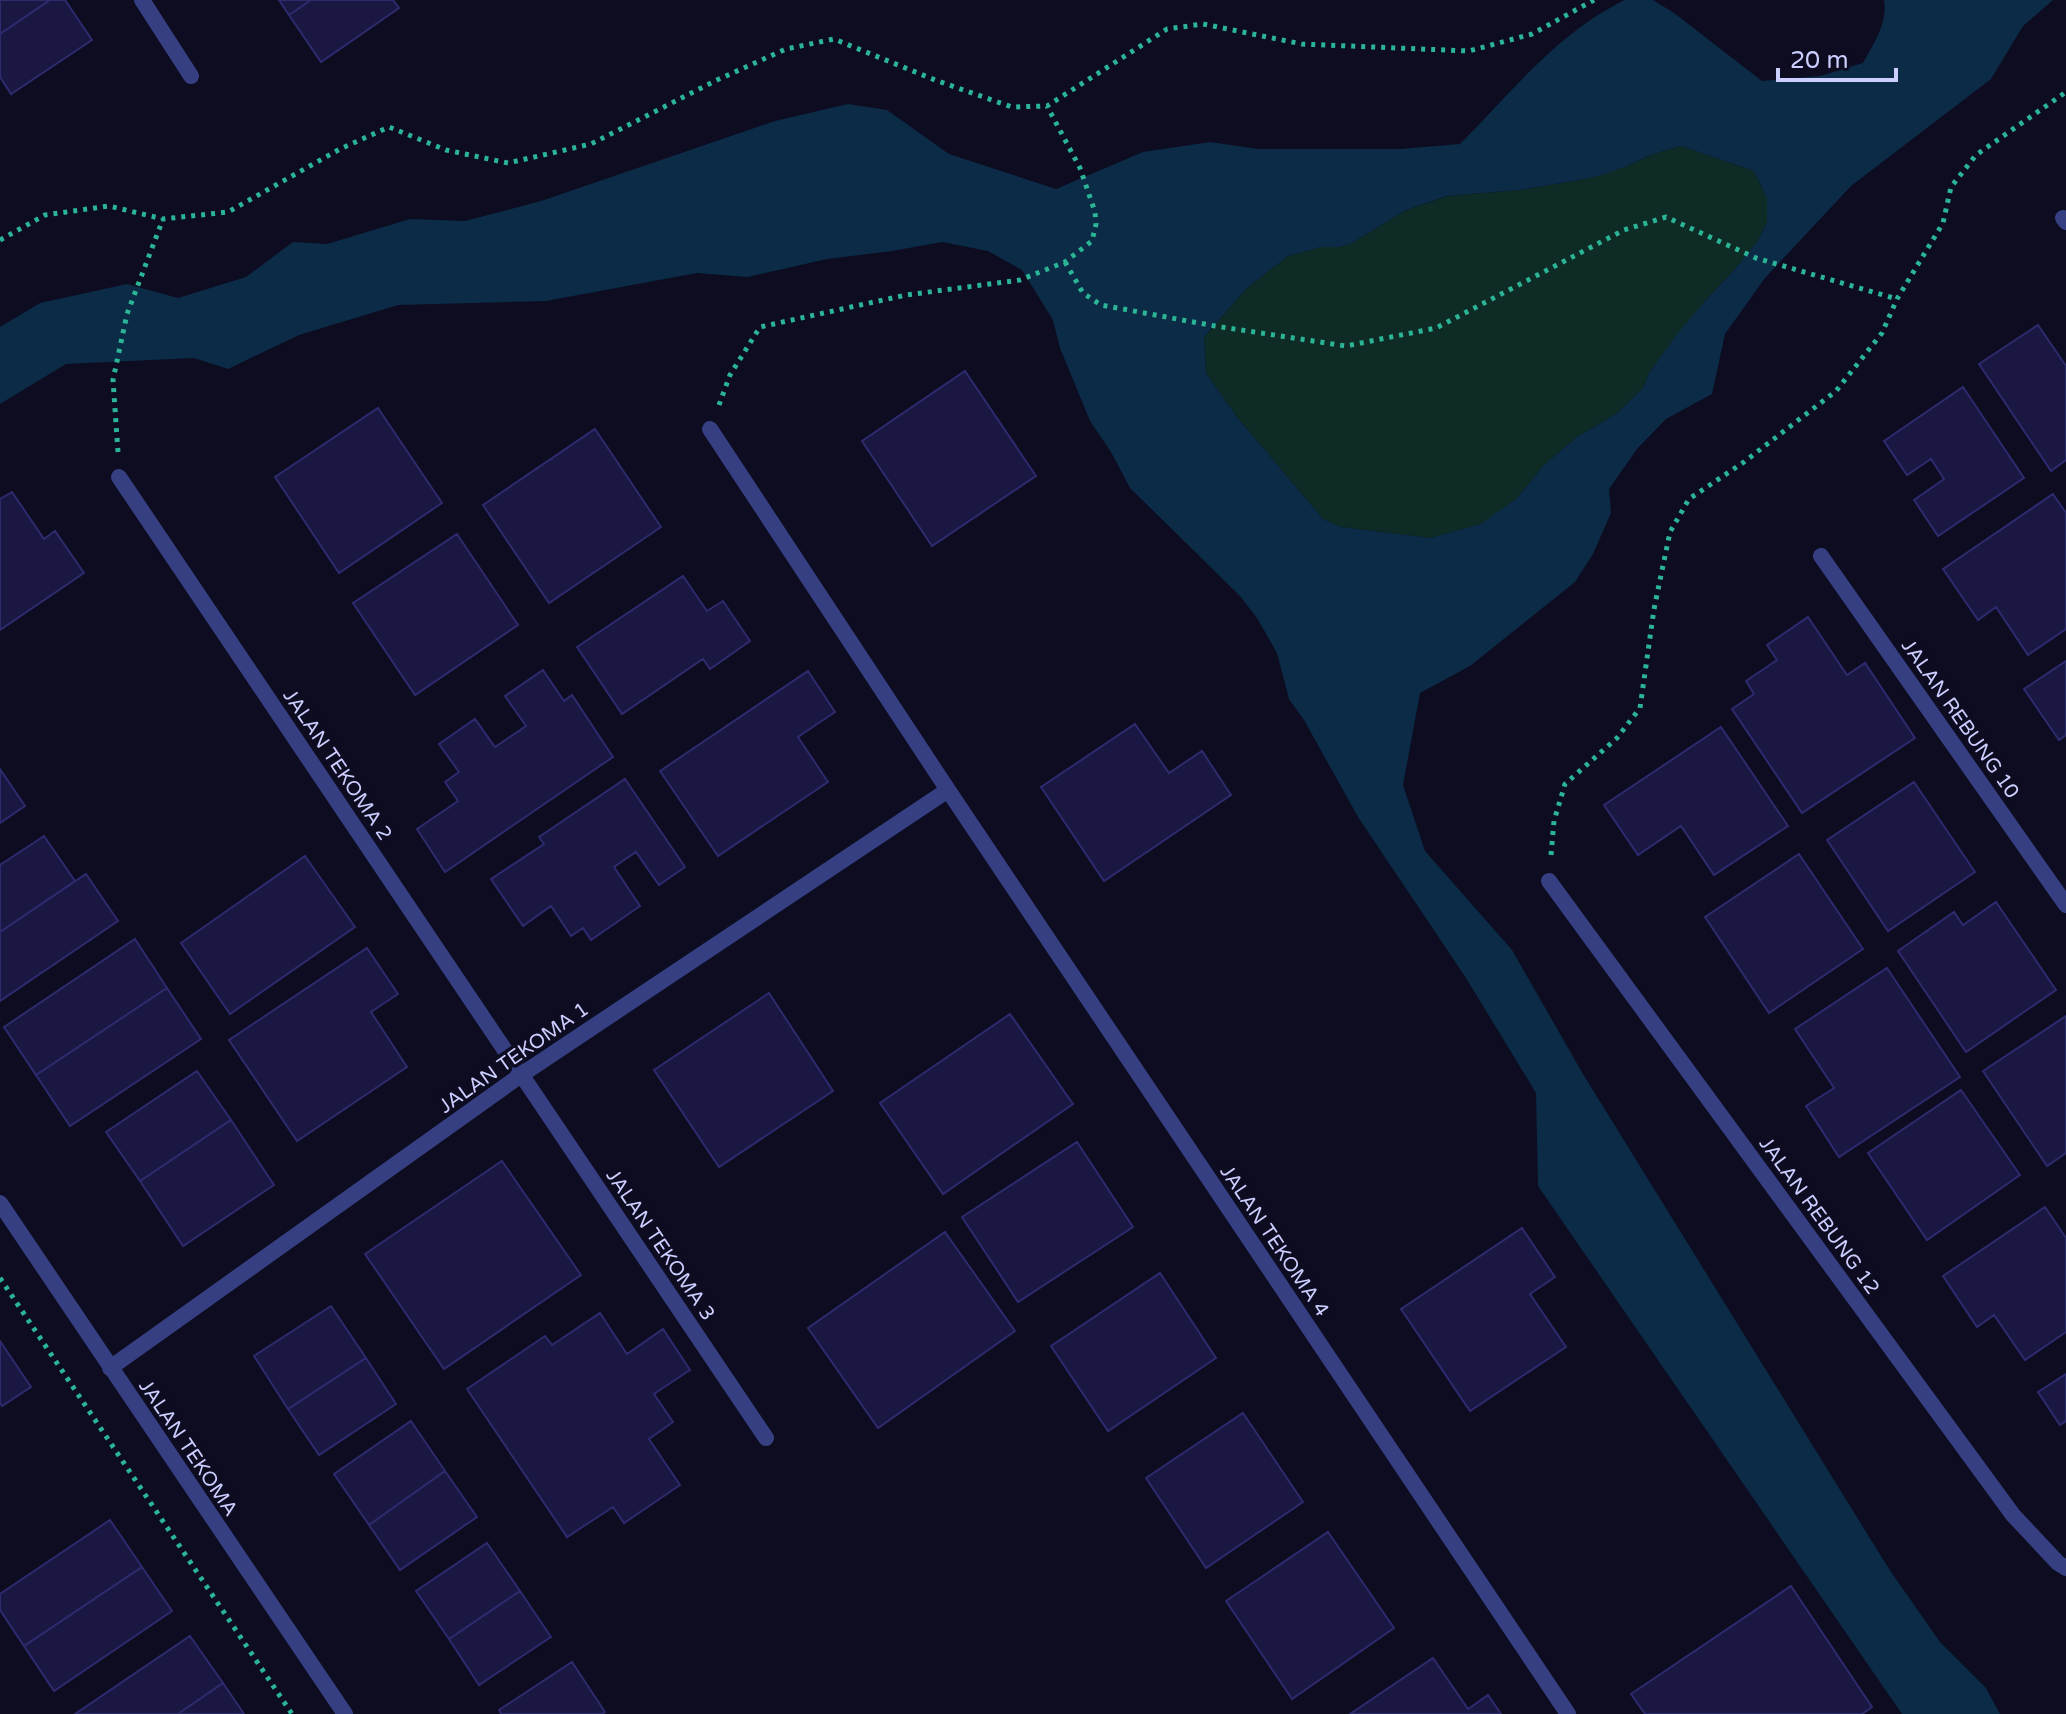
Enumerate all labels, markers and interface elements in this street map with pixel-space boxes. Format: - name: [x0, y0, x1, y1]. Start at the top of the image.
- scale bar: [1778, 32, 1896, 82]
- text: 20 m: [1790, 46, 1848, 75]
- street label: JALAN REBUNG 10: [1896, 635, 2024, 803]
- street label: JALAN TEKOMA 2: [277, 685, 397, 845]
- street label: JALAN TEKOMA 1: [434, 997, 594, 1119]
- street label: JALAN REBUNG 12: [1754, 1132, 1884, 1300]
- street label: JALAN TEKOMA 4: [1214, 1161, 1334, 1321]
- street label: JALAN TEKOMA 3: [600, 1165, 720, 1325]
- street label: JALAN TEKOMA: [133, 1375, 243, 1521]

